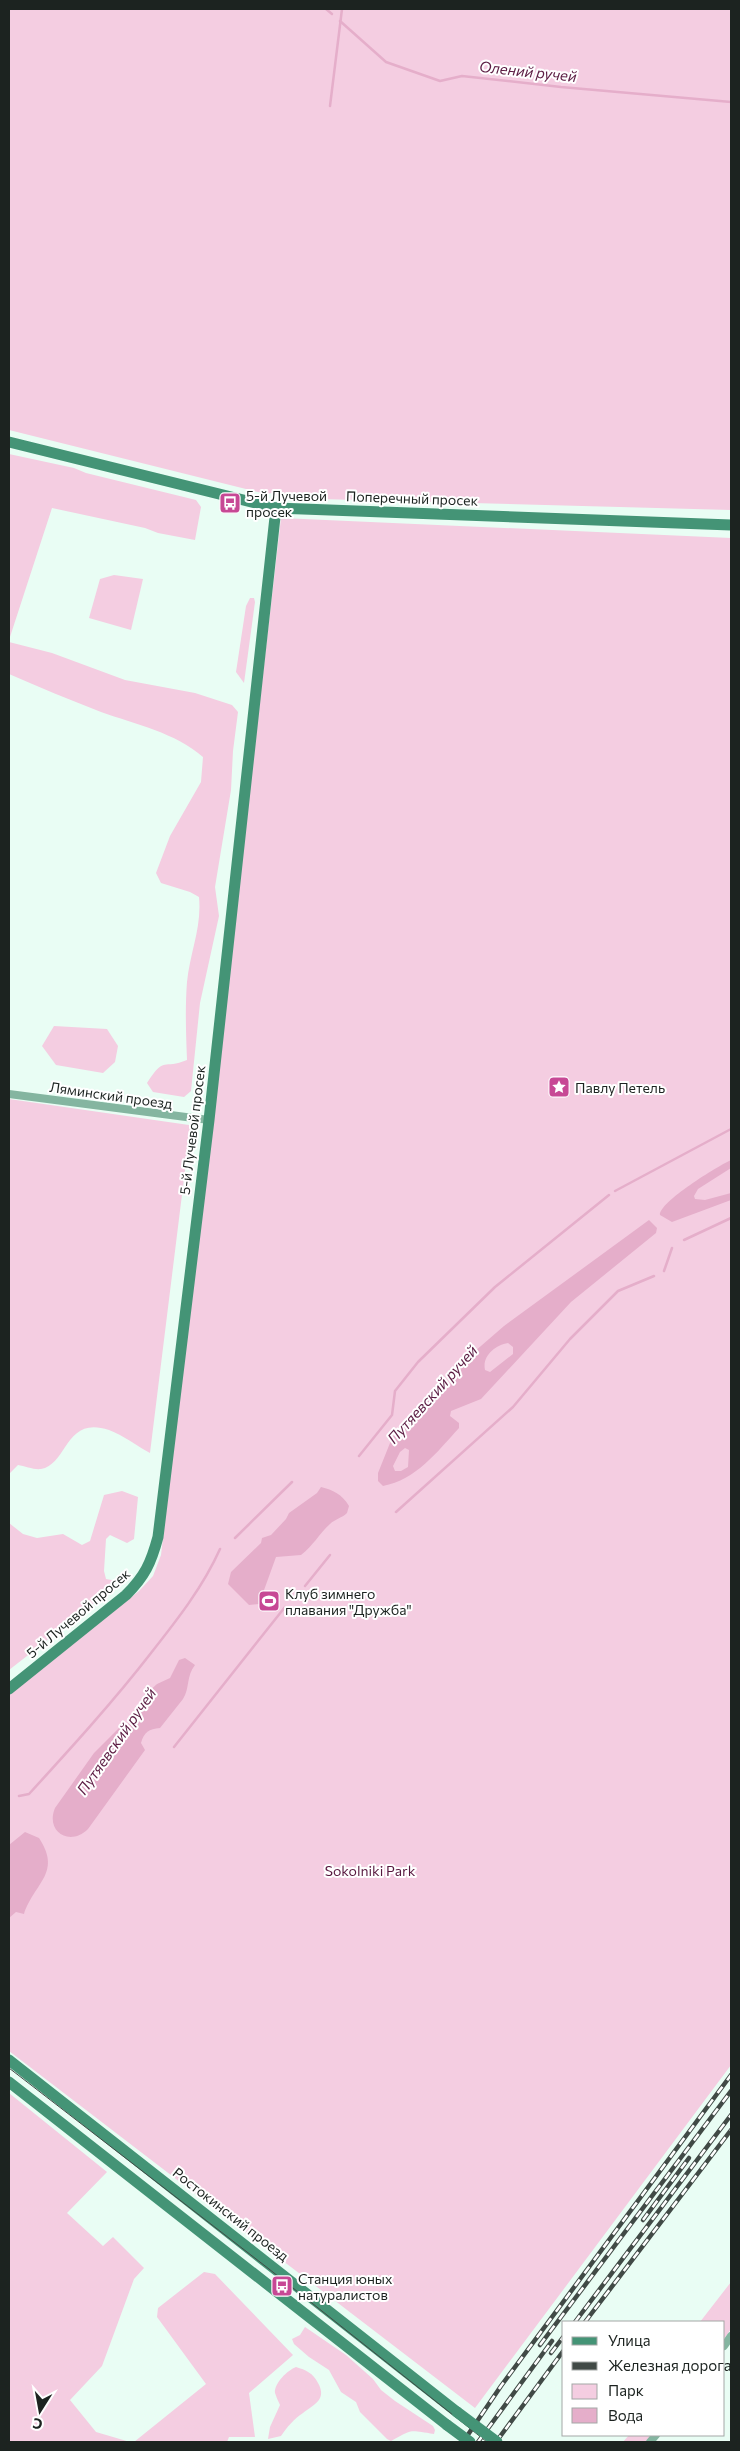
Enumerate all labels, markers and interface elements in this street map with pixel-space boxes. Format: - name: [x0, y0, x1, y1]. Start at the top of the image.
- water label: Олений ручей: [478, 57, 578, 85]
- place label: 5-й Лучевой просек: [246, 487, 327, 520]
- street label: Поперечный просек: [346, 487, 479, 509]
- bus stop icon: 5-й Лучевой просек: [218, 491, 242, 515]
- street label: 5-й Лучевой просек: [176, 1064, 208, 1196]
- place icon: Павлу Петель: [547, 1075, 571, 1099]
- street label: Ляминский проезд: [48, 1078, 174, 1112]
- place label: Павлу Петель: [575, 1079, 665, 1096]
- water label: Путяевский ручей: [383, 1341, 481, 1447]
- street label: 5-й Лучевой просек: [23, 1564, 134, 1661]
- place label: Клуб зимнего плавания "Дружба": [285, 1585, 412, 1618]
- sports icon: Клуб зимнего плавания "Дружба": [257, 1589, 281, 1613]
- water label: Путяевский ручей: [73, 1684, 160, 1798]
- park label: Sokolniki Park: [325, 1862, 416, 1879]
- street label: Ростокинский проезд: [170, 2164, 292, 2264]
- place label: Станция юных натуралистов: [298, 2270, 393, 2303]
- bus stop icon: Станция юных натуралистов: [270, 2274, 294, 2298]
- legend: [562, 2321, 725, 2436]
- text: Улица: [608, 2331, 650, 2349]
- text: Железная дорога: [608, 2356, 732, 2374]
- text: Парк: [608, 2381, 644, 2399]
- north arrow: [15, 2386, 65, 2436]
- text: Вода: [608, 2406, 643, 2424]
- text: С: [31, 2415, 44, 2434]

